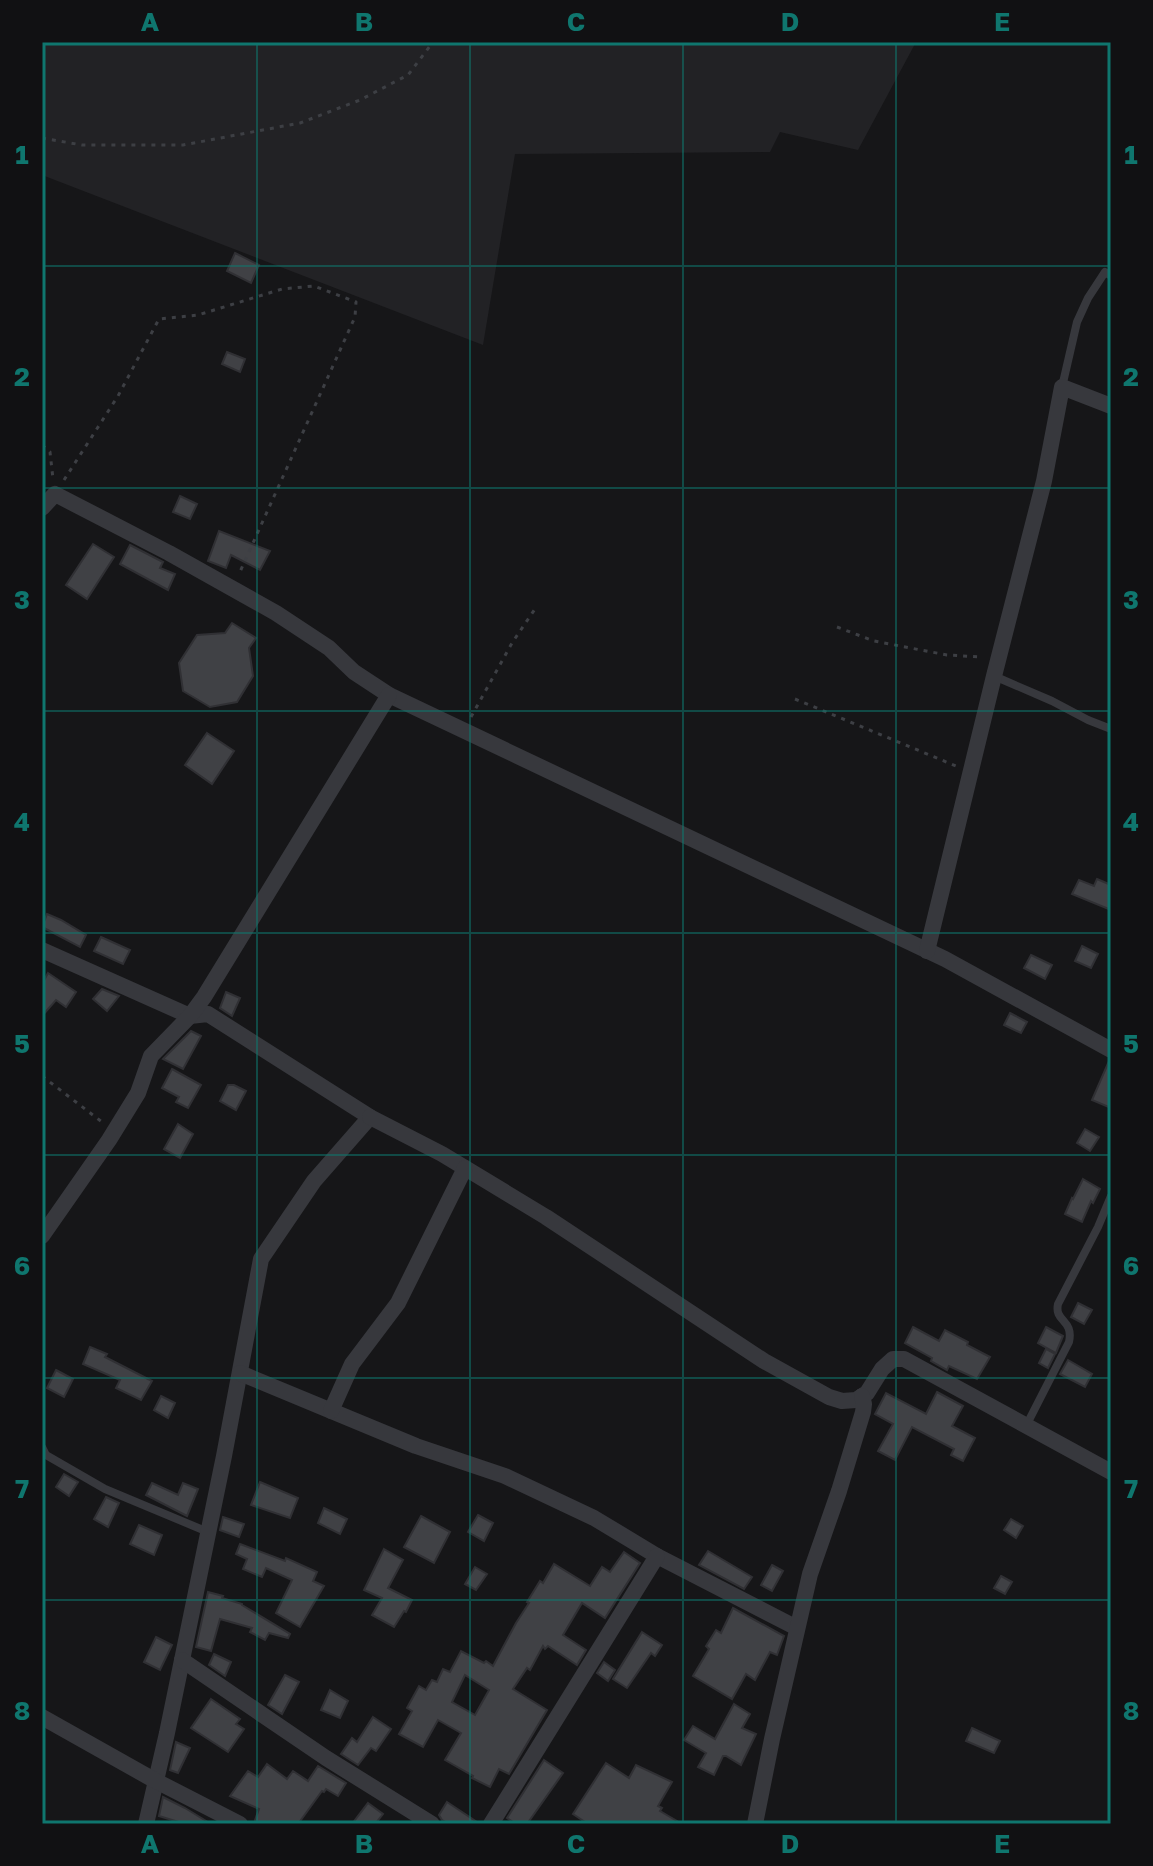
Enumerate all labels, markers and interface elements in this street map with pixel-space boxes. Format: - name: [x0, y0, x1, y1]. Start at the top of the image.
- text: A: [141, 6, 160, 37]
- text: B: [355, 6, 373, 37]
- text: C: [567, 6, 585, 37]
- text: D: [781, 6, 799, 37]
- text: E: [994, 6, 1010, 37]
- text: 1: [15, 139, 29, 170]
- text: 1: [1124, 139, 1138, 170]
- text: 2: [14, 361, 30, 392]
- text: 2: [1123, 361, 1139, 392]
- text: 3: [14, 584, 30, 615]
- text: 3: [1123, 584, 1139, 615]
- text: 4: [14, 806, 30, 837]
- text: 4: [1123, 806, 1139, 837]
- text: 5: [14, 1028, 30, 1059]
- text: 5: [1123, 1028, 1139, 1059]
- text: 6: [14, 1250, 30, 1281]
- text: 6: [1123, 1250, 1139, 1281]
- text: 7: [15, 1473, 29, 1504]
- text: 7: [1124, 1473, 1138, 1504]
- text: 8: [14, 1695, 30, 1726]
- text: 8: [1123, 1695, 1139, 1726]
- text: A: [141, 1828, 160, 1859]
- text: B: [355, 1828, 373, 1859]
- text: C: [567, 1828, 585, 1859]
- text: D: [781, 1828, 799, 1859]
- text: E: [994, 1828, 1010, 1859]

